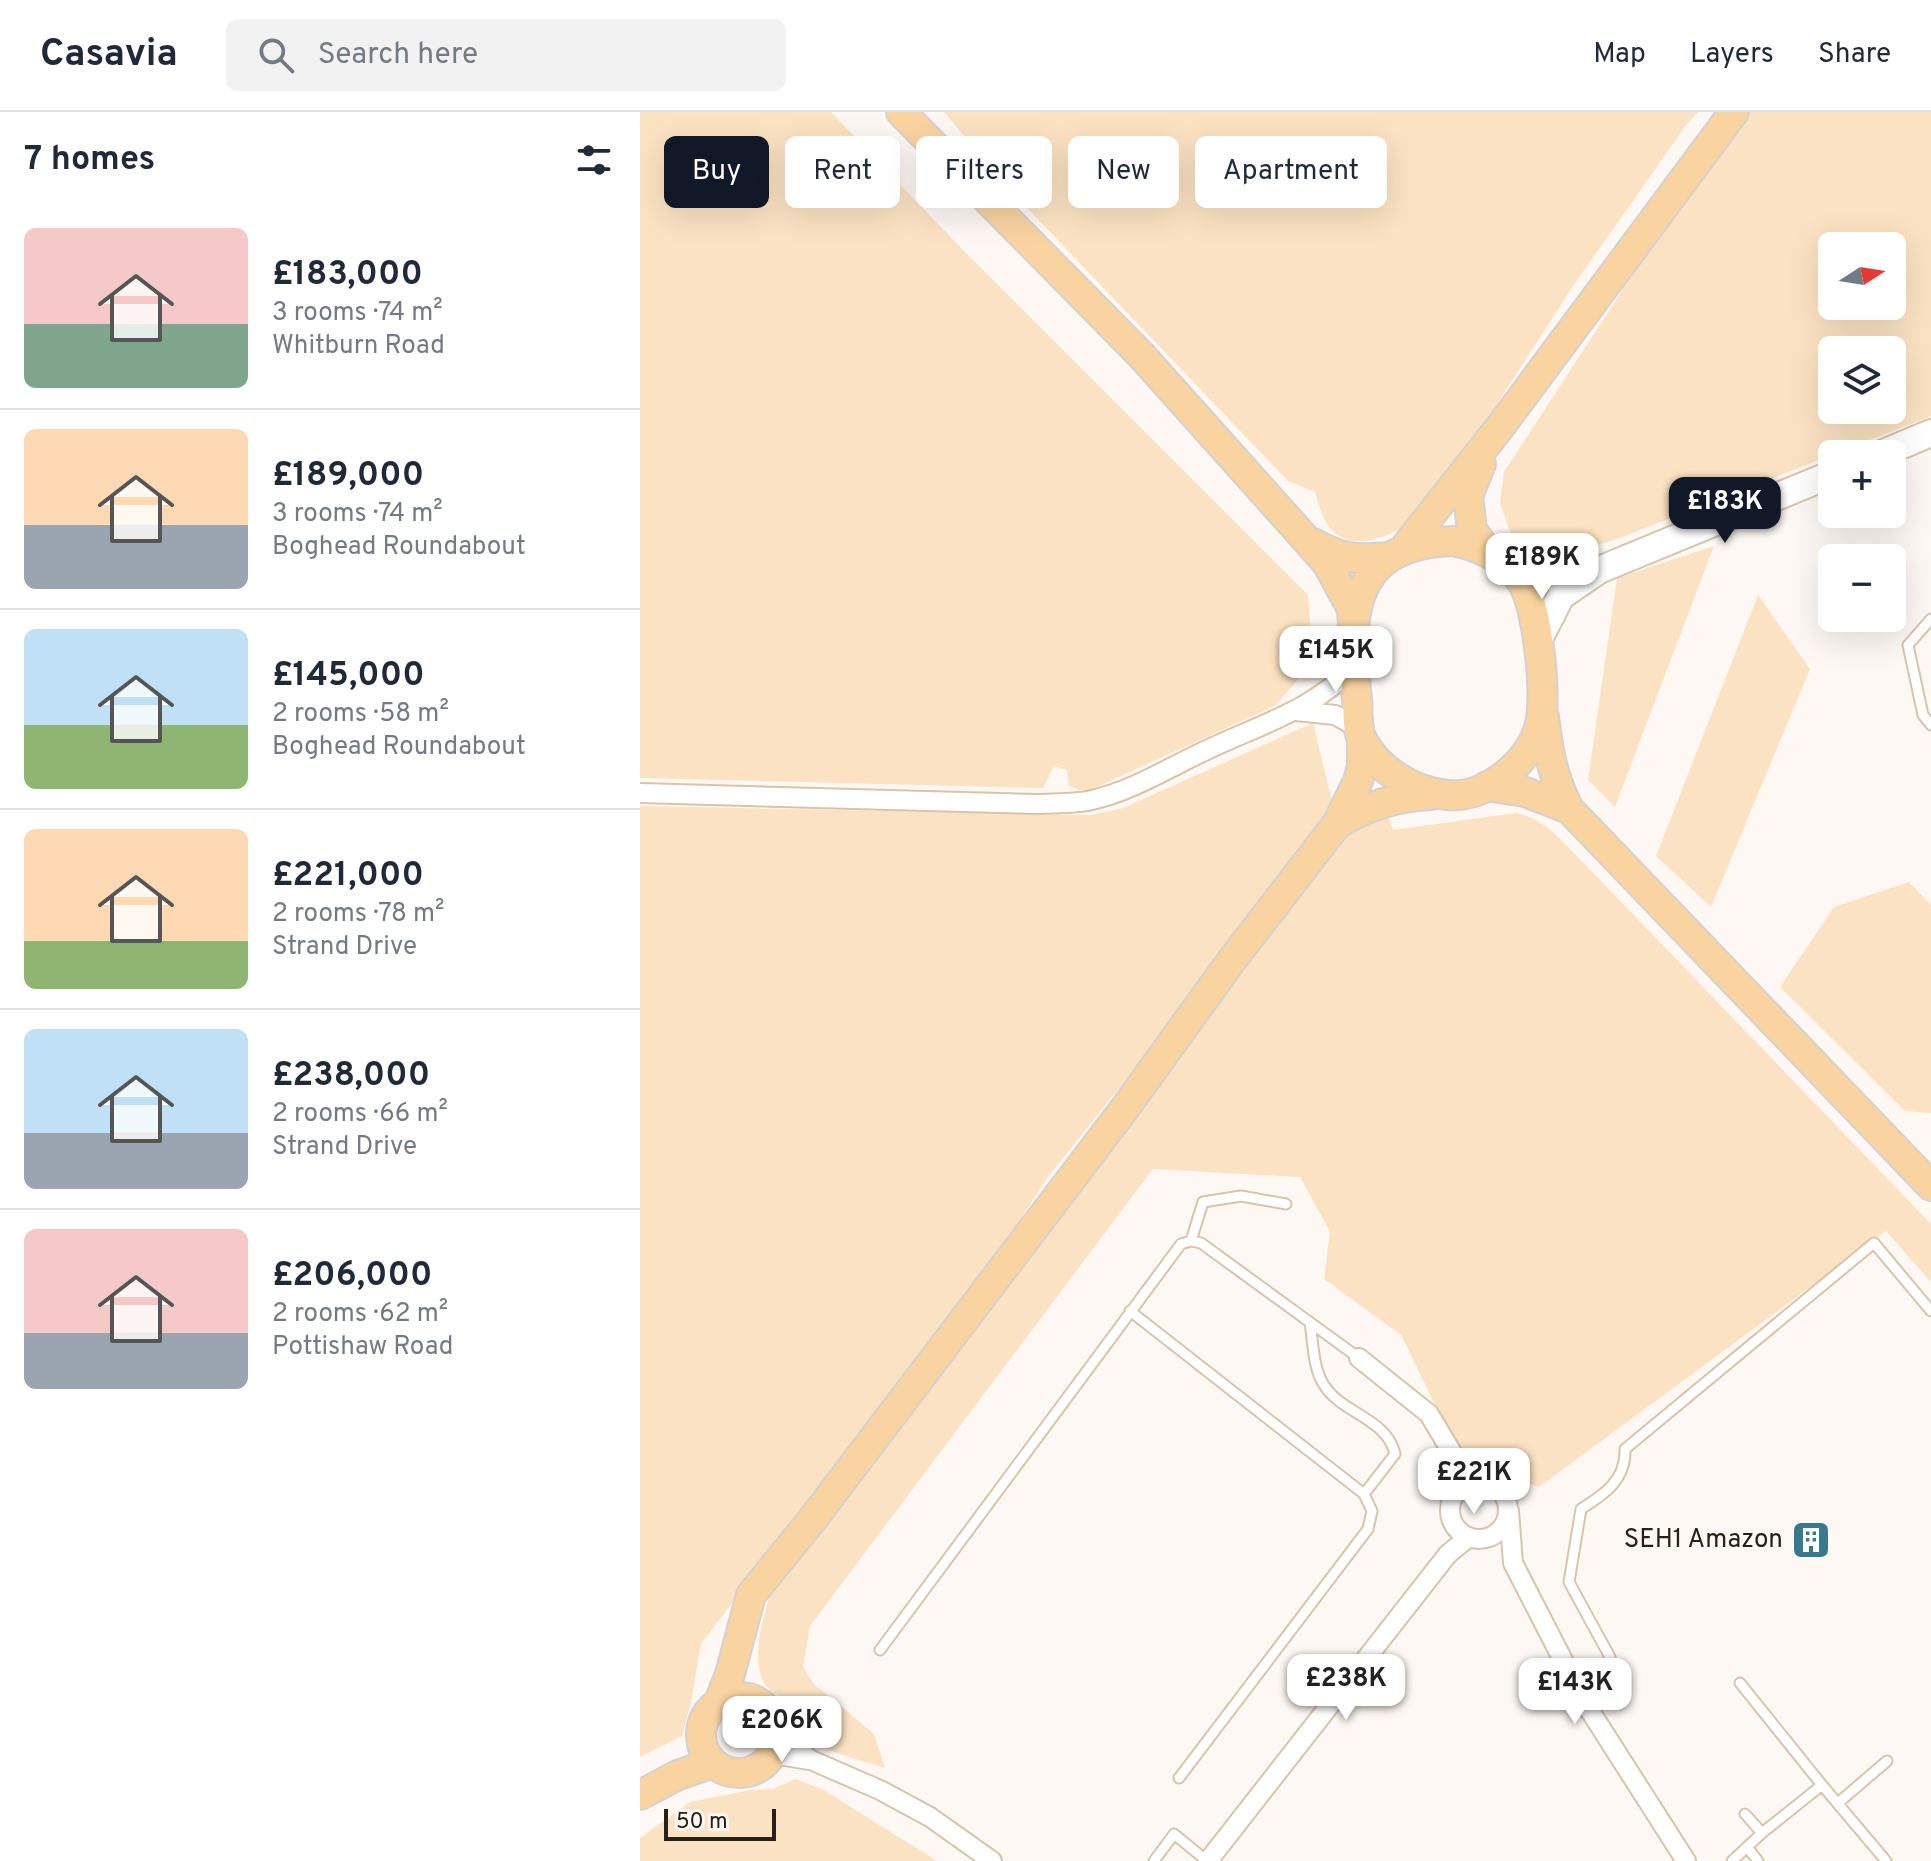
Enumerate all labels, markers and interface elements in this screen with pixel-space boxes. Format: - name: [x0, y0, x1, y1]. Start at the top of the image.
- search box: [226, 19, 786, 91]
- text: Casavia: [40, 31, 178, 80]
- icon: search: [254, 33, 298, 77]
- text: Search here: [318, 37, 478, 74]
- text: Map: [1593, 37, 1646, 73]
- text: Layers: [1690, 37, 1774, 73]
- text: Share: [1818, 37, 1891, 73]
- chip: Buy: [664, 136, 769, 208]
- chip: Rent: [785, 136, 900, 208]
- chip: Filters: [916, 136, 1052, 208]
- chip: New: [1068, 136, 1179, 208]
- chip: Apartment: [1195, 136, 1387, 208]
- icon: filters: [572, 138, 616, 182]
- text: 7 homes: [24, 139, 155, 182]
- north arrow: [1818, 232, 1906, 320]
- map controls: [1818, 232, 1906, 632]
- text: £183,000: [272, 254, 423, 297]
- icon: home: [88, 260, 184, 356]
- text: 3 rooms · 74 m²: [272, 297, 443, 330]
- text: Whitburn Road: [272, 330, 445, 363]
- button: layers: [1818, 336, 1906, 424]
- button: +: [1818, 440, 1906, 528]
- text: £189,000: [272, 455, 424, 498]
- icon: home: [88, 461, 184, 557]
- pin: £183K: [1669, 477, 1781, 545]
- text: £183K: [1687, 486, 1763, 519]
- text: 3 rooms · 74 m²: [272, 498, 443, 531]
- text: Boghead Roundabout: [272, 531, 526, 564]
- pin: £189K: [1486, 533, 1598, 601]
- text: £189K: [1504, 542, 1580, 575]
- button: −: [1818, 544, 1906, 632]
- pin: £145K: [1280, 626, 1392, 694]
- text: £145K: [1297, 635, 1375, 668]
- text: £145,000: [272, 655, 425, 698]
- icon: home: [88, 661, 184, 757]
- text: 2 rooms · 58 m²: [272, 698, 449, 731]
- text: Boghead Roundabout: [272, 731, 526, 764]
- text: £221,000: [272, 855, 424, 898]
- icon: home: [88, 861, 184, 957]
- text: 2 rooms · 78 m²: [272, 898, 444, 931]
- text: Strand Drive: [272, 931, 417, 964]
- text: £238,000: [272, 1055, 430, 1098]
- icon: home: [88, 1061, 184, 1157]
- text: 2 rooms · 66 m²: [272, 1098, 448, 1131]
- text: Strand Drive: [272, 1131, 417, 1164]
- text: £206,000: [272, 1255, 432, 1298]
- icon: home: [88, 1261, 184, 1357]
- text: 2 rooms · 62 m²: [272, 1298, 448, 1331]
- text: Pottishaw Road: [272, 1331, 453, 1364]
- pin: £221K: [1418, 1448, 1530, 1516]
- text: £221K: [1436, 1457, 1512, 1490]
- building icon: SEH1 Amazon: [1790, 1519, 1832, 1561]
- place label: SEH1 Amazon: [1624, 1524, 1783, 1557]
- pin: £238K: [1290, 1654, 1402, 1722]
- pin: £143K: [1519, 1658, 1631, 1726]
- text: £238K: [1305, 1663, 1387, 1696]
- text: £143K: [1537, 1667, 1613, 1700]
- pin: £206K: [726, 1696, 838, 1764]
- text: £206K: [740, 1705, 824, 1738]
- scale bar: [664, 1805, 776, 1841]
- text: 50 m: [676, 1809, 728, 1836]

